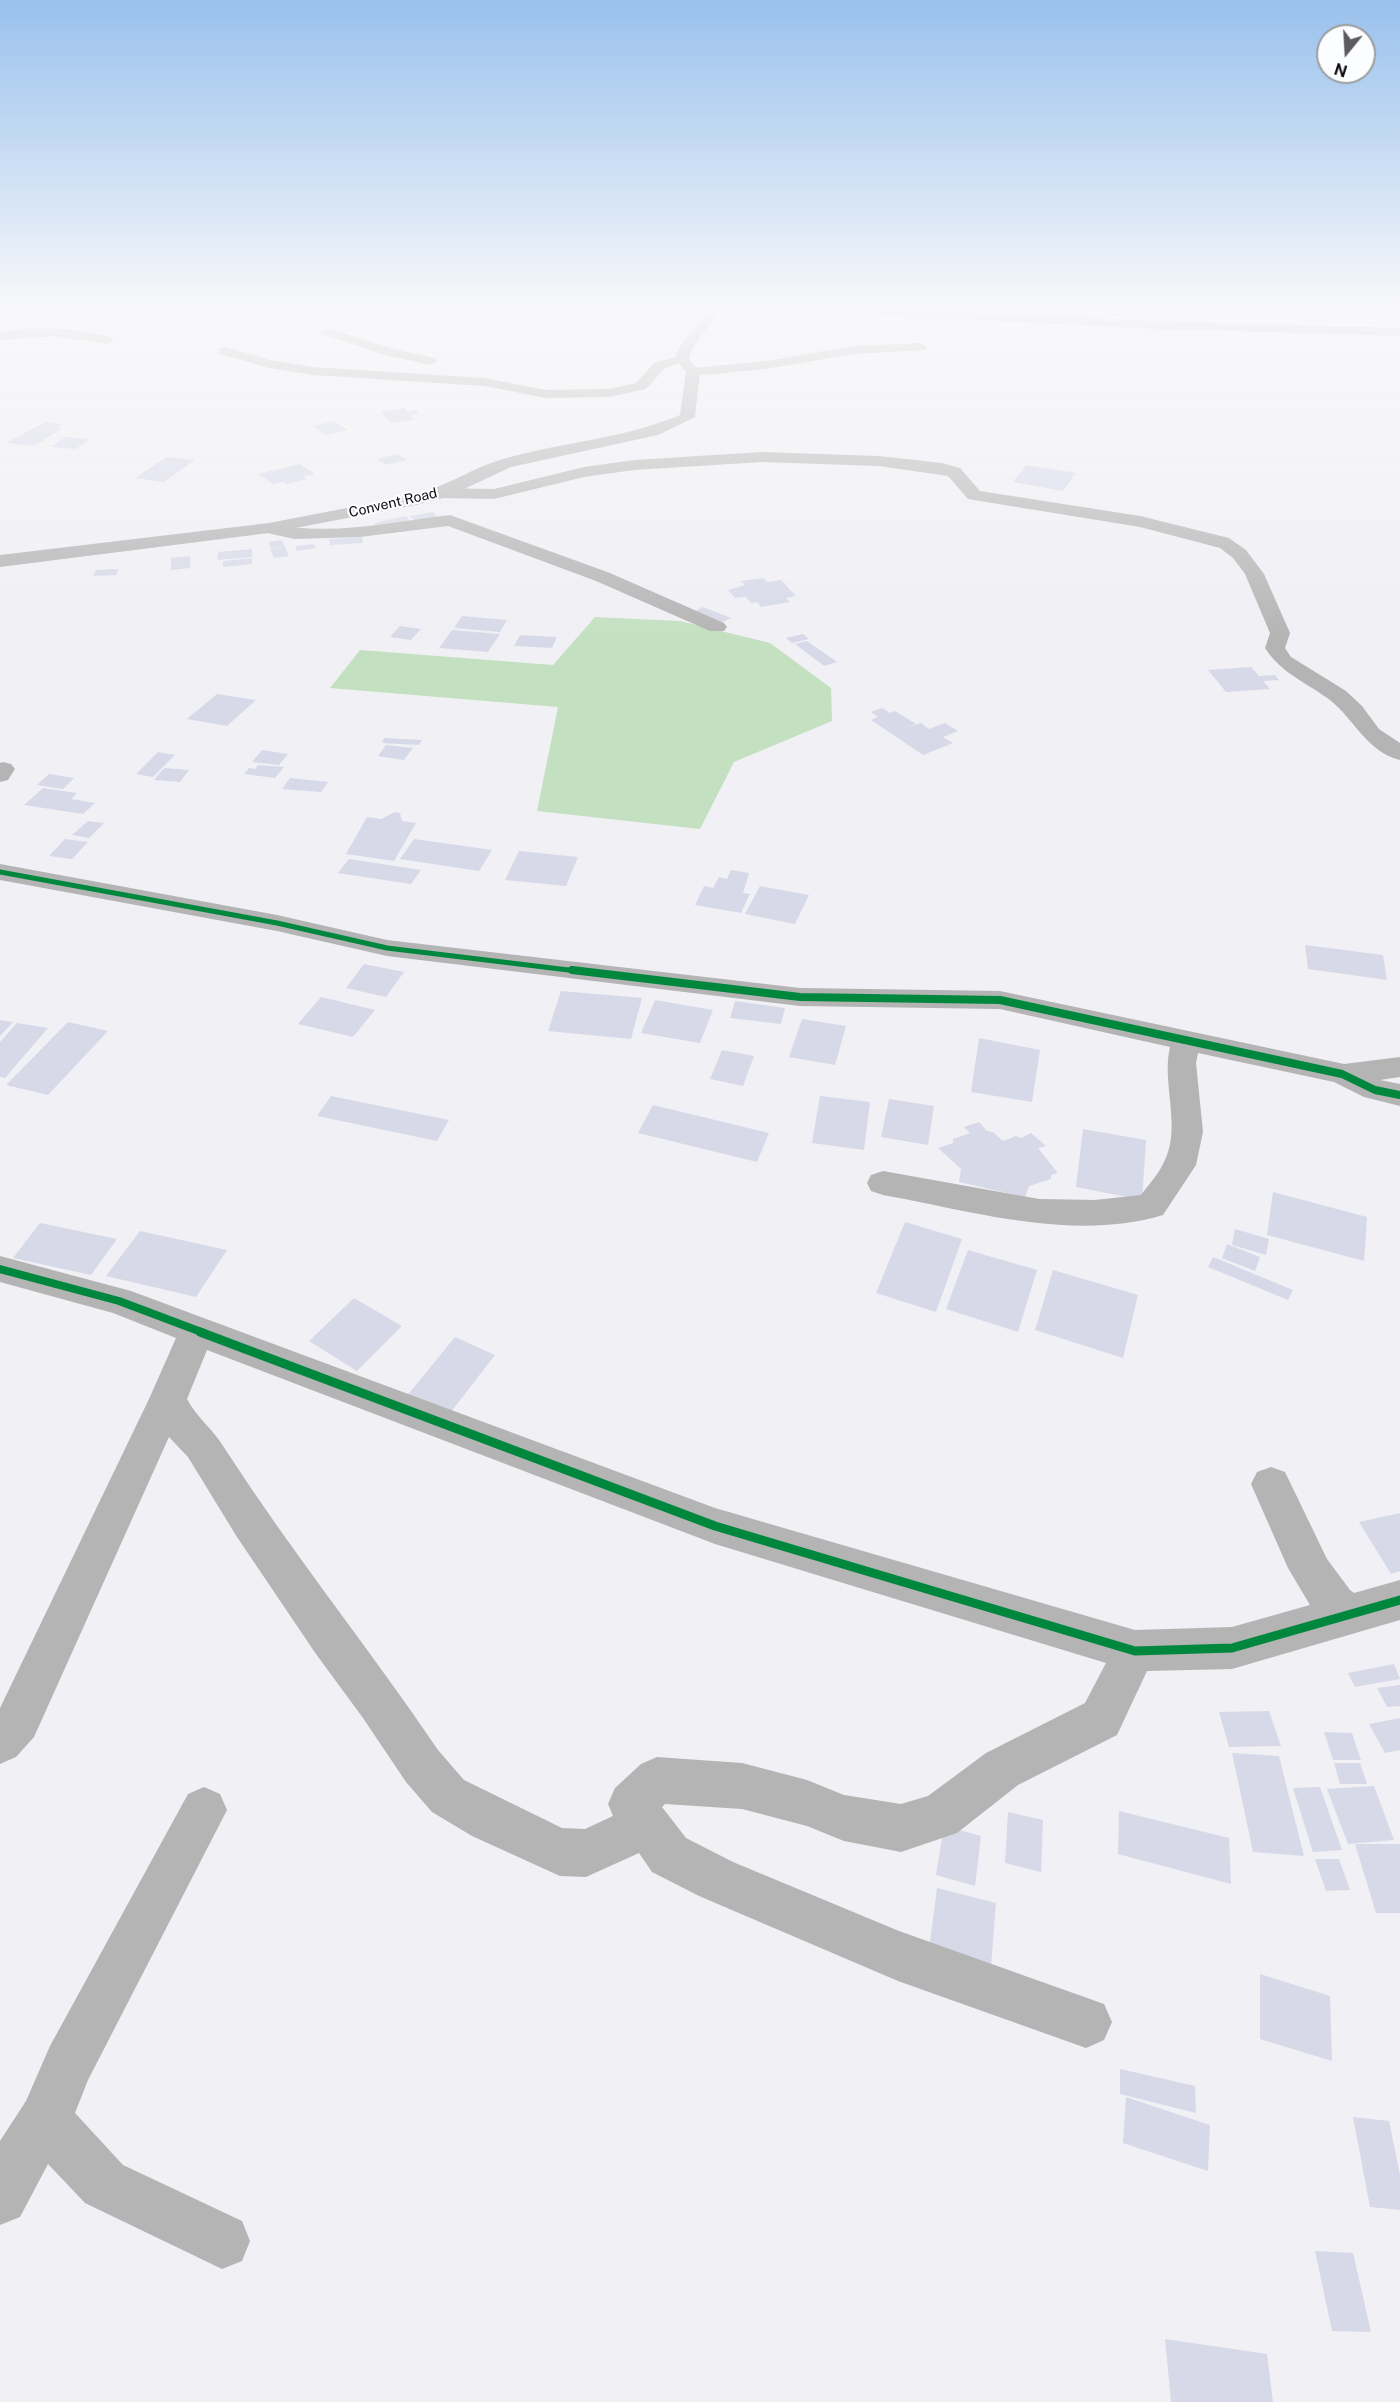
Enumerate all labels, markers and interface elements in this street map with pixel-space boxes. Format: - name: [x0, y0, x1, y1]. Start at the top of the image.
- north arrow: [1316, 24, 1376, 84]
- text: N: [1332, 59, 1350, 81]
- street label: Convent Road: [347, 485, 439, 521]

